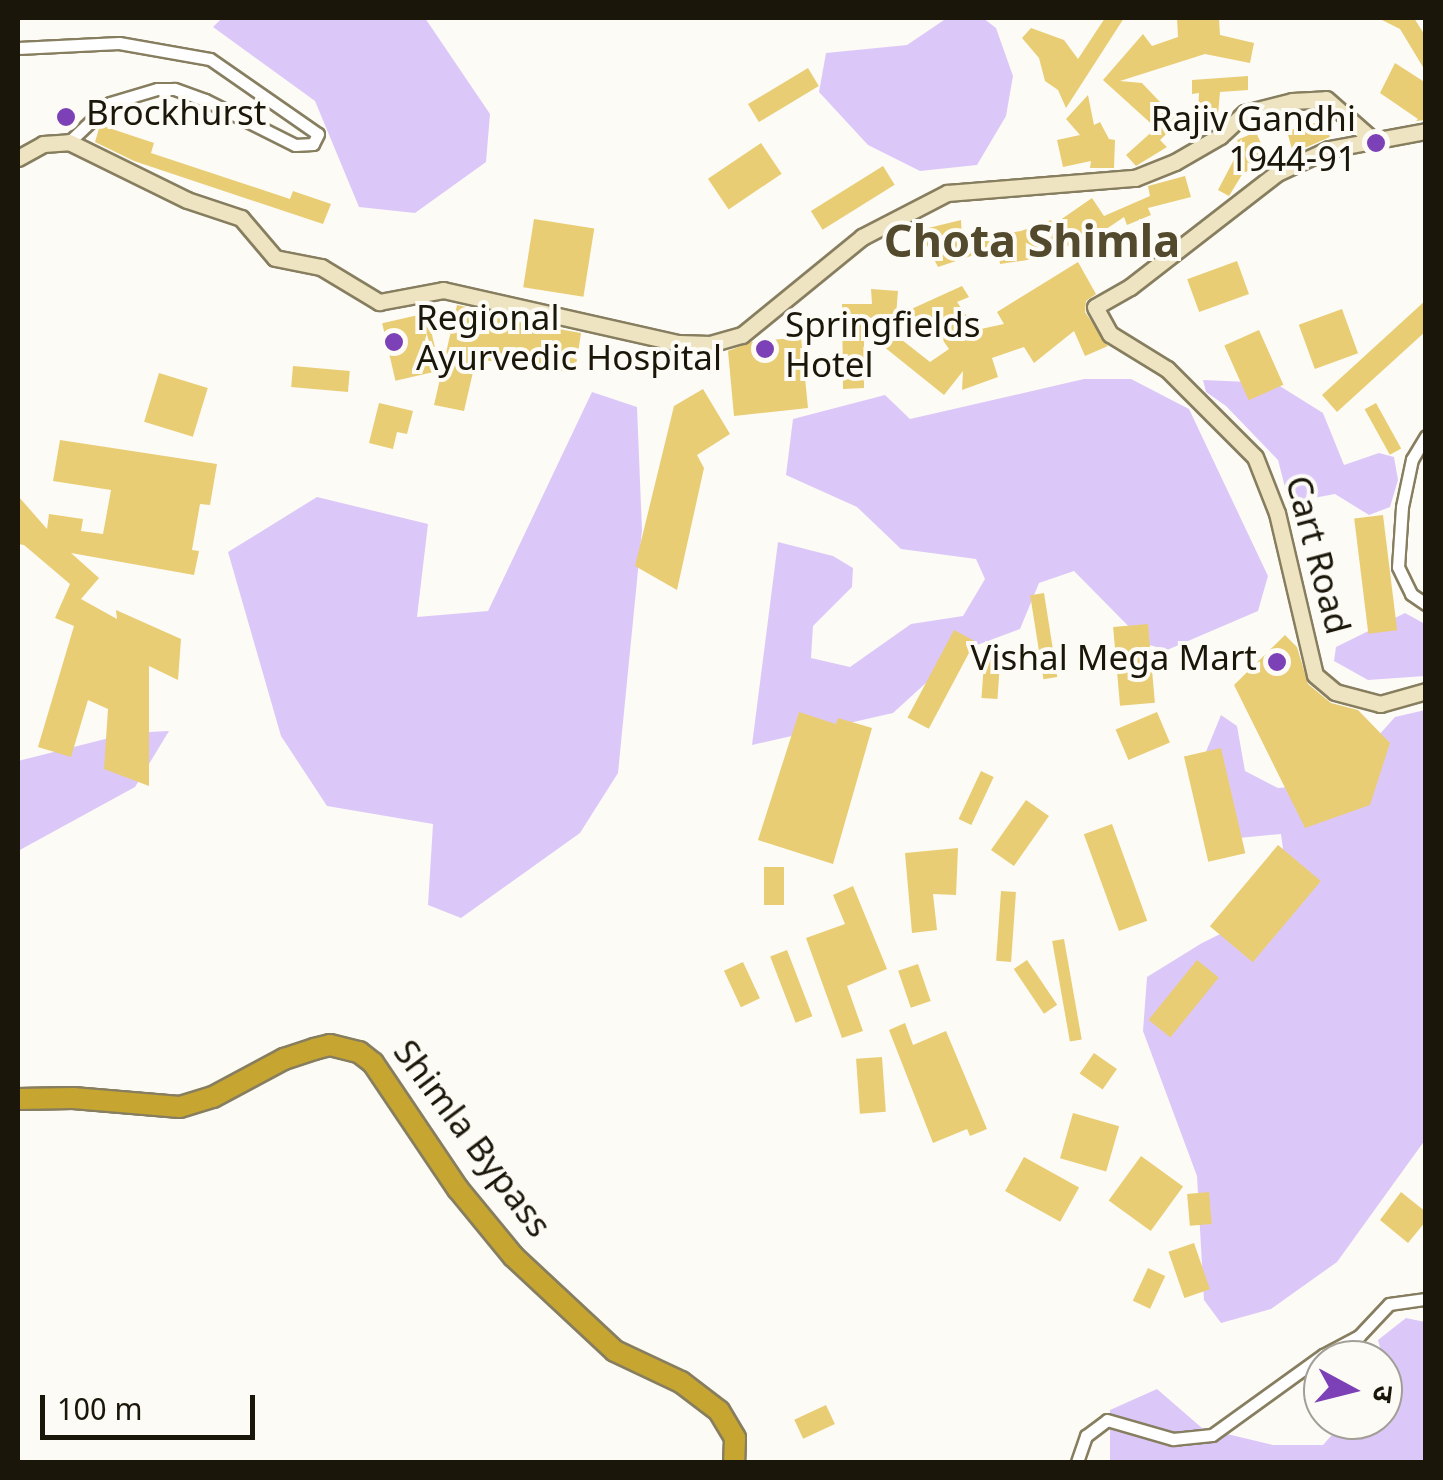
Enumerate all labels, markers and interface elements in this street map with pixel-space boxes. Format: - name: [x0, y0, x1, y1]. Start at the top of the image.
- place label: Brockhurst: [86, 96, 266, 138]
- place label: Rajiv Gandhi 1944-91: [1151, 102, 1356, 184]
- marker: Brockhurst: [55, 106, 77, 128]
- marker: Rajiv Gandhi 1944-91: [1365, 132, 1387, 154]
- district label: Chota Shimla: [884, 220, 1180, 274]
- place label: Regional Ayurvedic Hospital: [416, 301, 722, 383]
- place label: Springfields Hotel: [785, 308, 981, 390]
- marker: Regional Ayurvedic Hospital: [381, 329, 407, 355]
- marker: Springfields Hotel: [754, 338, 776, 360]
- street label: Cart Road: [1273, 472, 1355, 640]
- place label: Vishal Mega Mart: [971, 641, 1257, 683]
- marker: Vishal Mega Mart: [1266, 651, 1288, 673]
- street label: Shimla Bypass: [381, 1034, 557, 1248]
- north arrow: [1303, 1340, 1403, 1440]
- scale bar: [45, 1375, 260, 1437]
- text: उ: [1362, 1383, 1400, 1404]
- text: 100 m: [57, 1393, 142, 1432]

